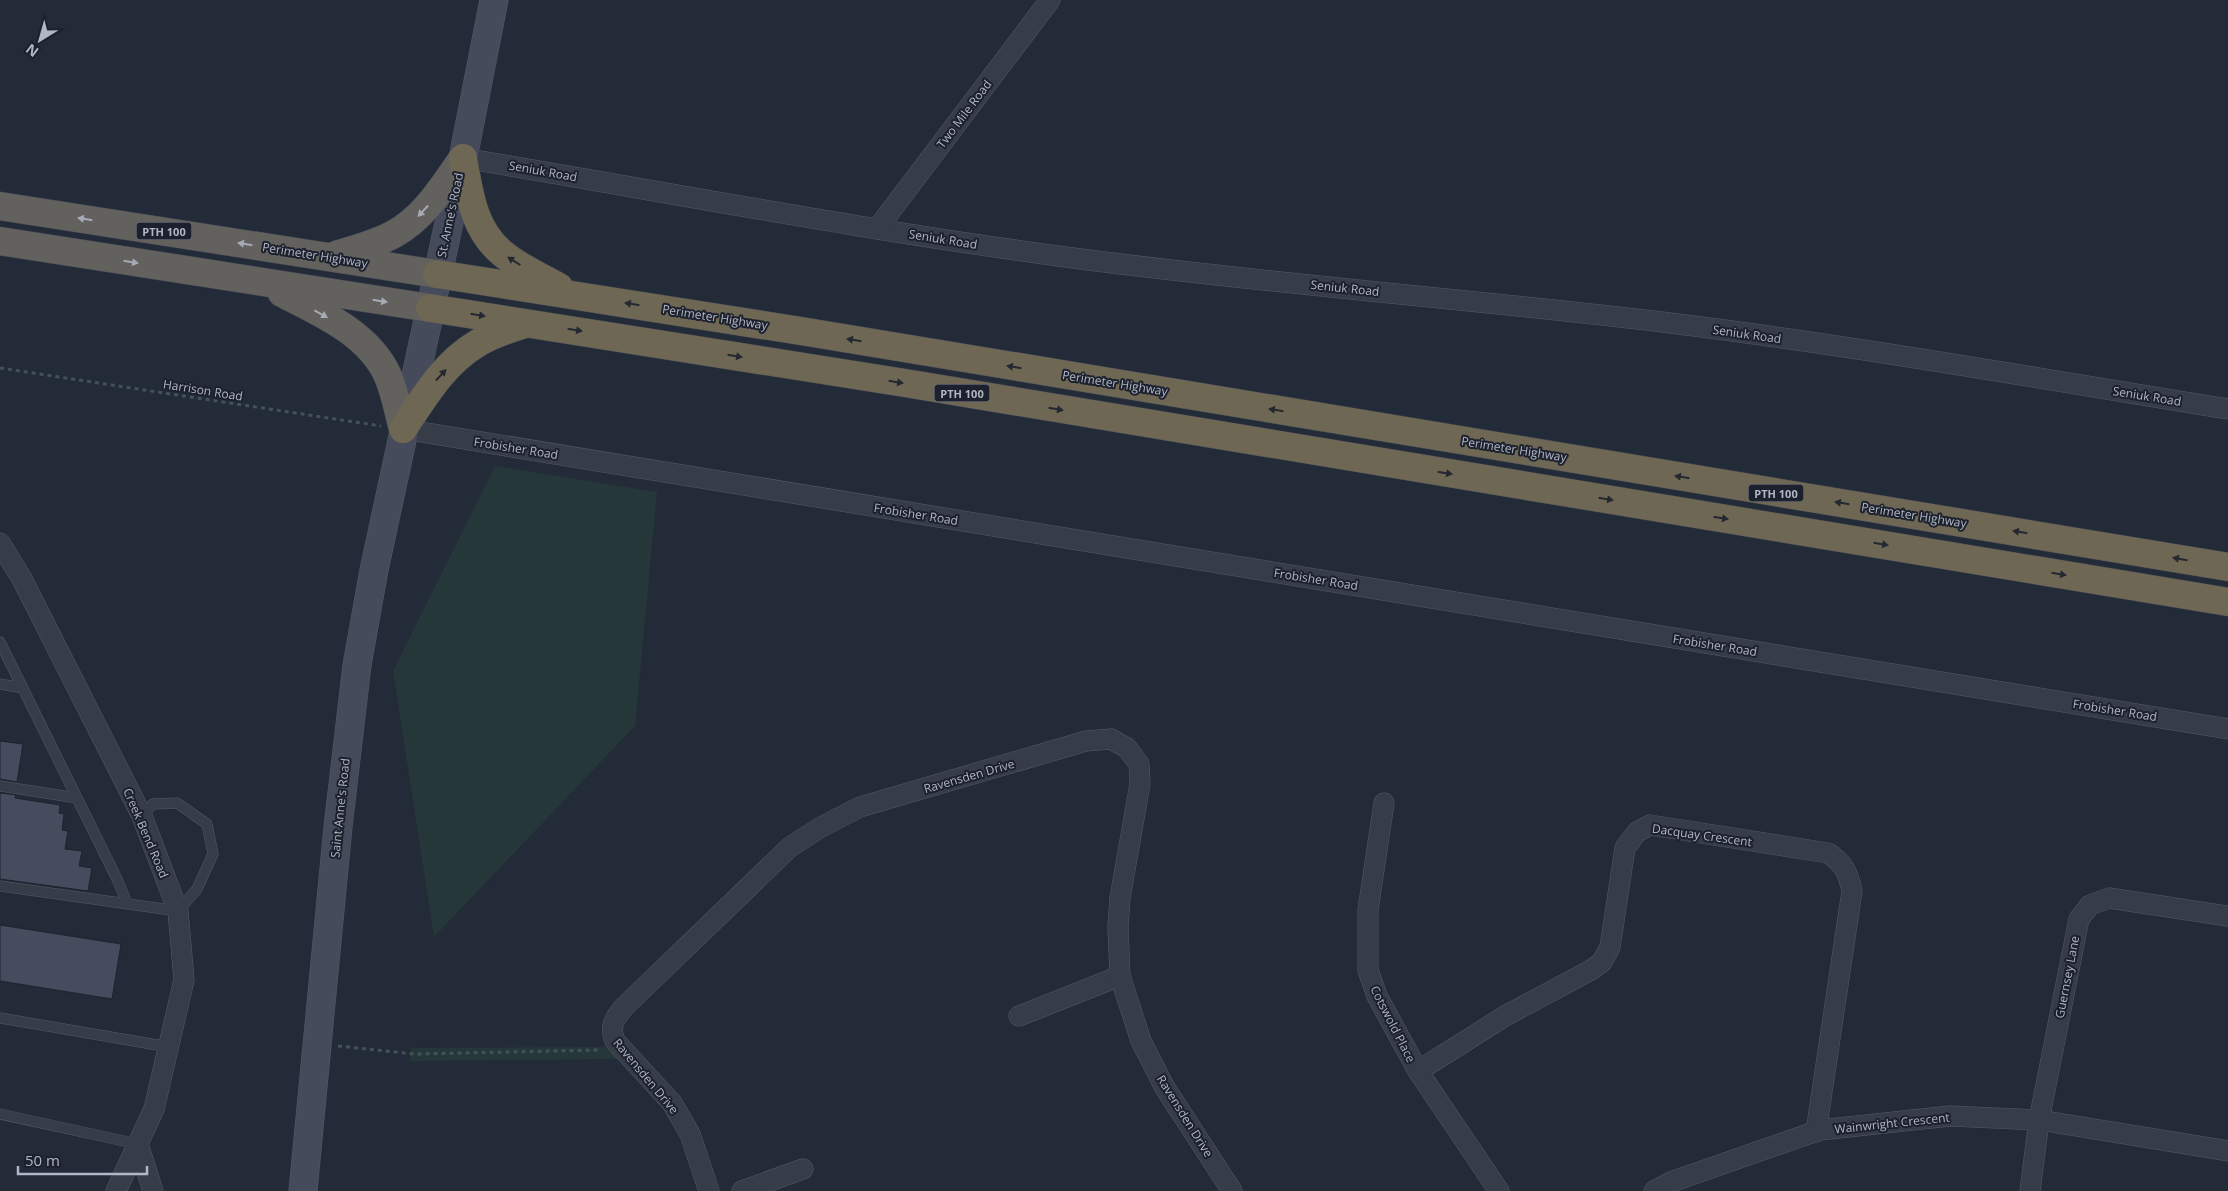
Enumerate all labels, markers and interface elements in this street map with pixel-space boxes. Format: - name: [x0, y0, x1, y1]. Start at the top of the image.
- north arrow: [15, 15, 65, 65]
- text: N: [22, 40, 42, 62]
- street label: Two Mile Road: [933, 76, 995, 152]
- street label: Seniuk Road: [507, 157, 579, 185]
- street label: St. Anne's Road: [433, 171, 467, 259]
- one-way arrow: [417, 204, 429, 216]
- one-way arrow: [76, 215, 92, 223]
- road number: PTH 100: [136, 222, 192, 240]
- street label: Seniuk Road: [908, 225, 978, 253]
- street label: Perimeter Highway: [261, 238, 370, 272]
- one-way arrow: [237, 240, 253, 248]
- one-way arrow: [507, 256, 520, 266]
- one-way arrow: [123, 258, 139, 266]
- street label: Seniuk Road: [1310, 276, 1380, 300]
- one-way arrow: [372, 297, 388, 305]
- one-way arrow: [624, 300, 640, 308]
- street label: Perimeter Highway: [661, 300, 770, 334]
- one-way arrow: [315, 309, 328, 318]
- one-way arrow: [470, 312, 486, 320]
- street label: Seniuk Road: [1712, 321, 1782, 347]
- one-way arrow: [567, 327, 583, 335]
- one-way arrow: [846, 335, 862, 343]
- one-way arrow: [727, 352, 743, 360]
- one-way arrow: [1006, 362, 1022, 370]
- street label: Perimeter Highway: [1061, 366, 1170, 400]
- one-way arrow: [435, 370, 447, 382]
- street label: Harrison Road: [162, 375, 244, 405]
- one-way arrow: [888, 378, 904, 386]
- street label: Seniuk Road: [2112, 382, 2182, 410]
- road number: PTH 100: [934, 384, 990, 402]
- one-way arrow: [1048, 405, 1064, 413]
- one-way arrow: [1268, 405, 1284, 413]
- street label: Perimeter Highway: [1460, 432, 1569, 466]
- street label: Frobisher Road: [473, 433, 559, 463]
- one-way arrow: [1438, 469, 1454, 477]
- one-way arrow: [1673, 473, 1689, 481]
- road number: PTH 100: [1748, 484, 1804, 502]
- one-way arrow: [1598, 495, 1614, 503]
- street label: Perimeter Highway: [1860, 498, 1969, 532]
- street label: Frobisher Road: [873, 499, 959, 529]
- one-way arrow: [1834, 499, 1850, 507]
- one-way arrow: [1713, 514, 1729, 522]
- one-way arrow: [2011, 528, 2027, 536]
- one-way arrow: [1874, 541, 1890, 549]
- one-way arrow: [2172, 555, 2188, 563]
- street label: Frobisher Road: [1273, 564, 1359, 594]
- one-way arrow: [2051, 570, 2067, 578]
- street label: Frobisher Road: [1672, 630, 1758, 660]
- street label: Frobisher Road: [2072, 695, 2158, 725]
- street label: Ravensden Drive: [922, 755, 1017, 797]
- street label: Saint Anne's Road: [326, 757, 354, 859]
- street label: Creek Bend Road: [119, 785, 173, 881]
- street label: Dacquay Crescent: [1651, 820, 1753, 850]
- street label: Guernsey Lane: [2051, 934, 2083, 1020]
- street label: Cotswold Place: [1366, 983, 1420, 1066]
- street label: Ravensden Drive: [609, 1035, 683, 1118]
- street label: Ravensden Drive: [1153, 1072, 1217, 1161]
- street label: Wainwright Crescent: [1834, 1109, 1950, 1137]
- scale bar: [18, 1144, 146, 1176]
- text: 50 m: [25, 1150, 60, 1170]

